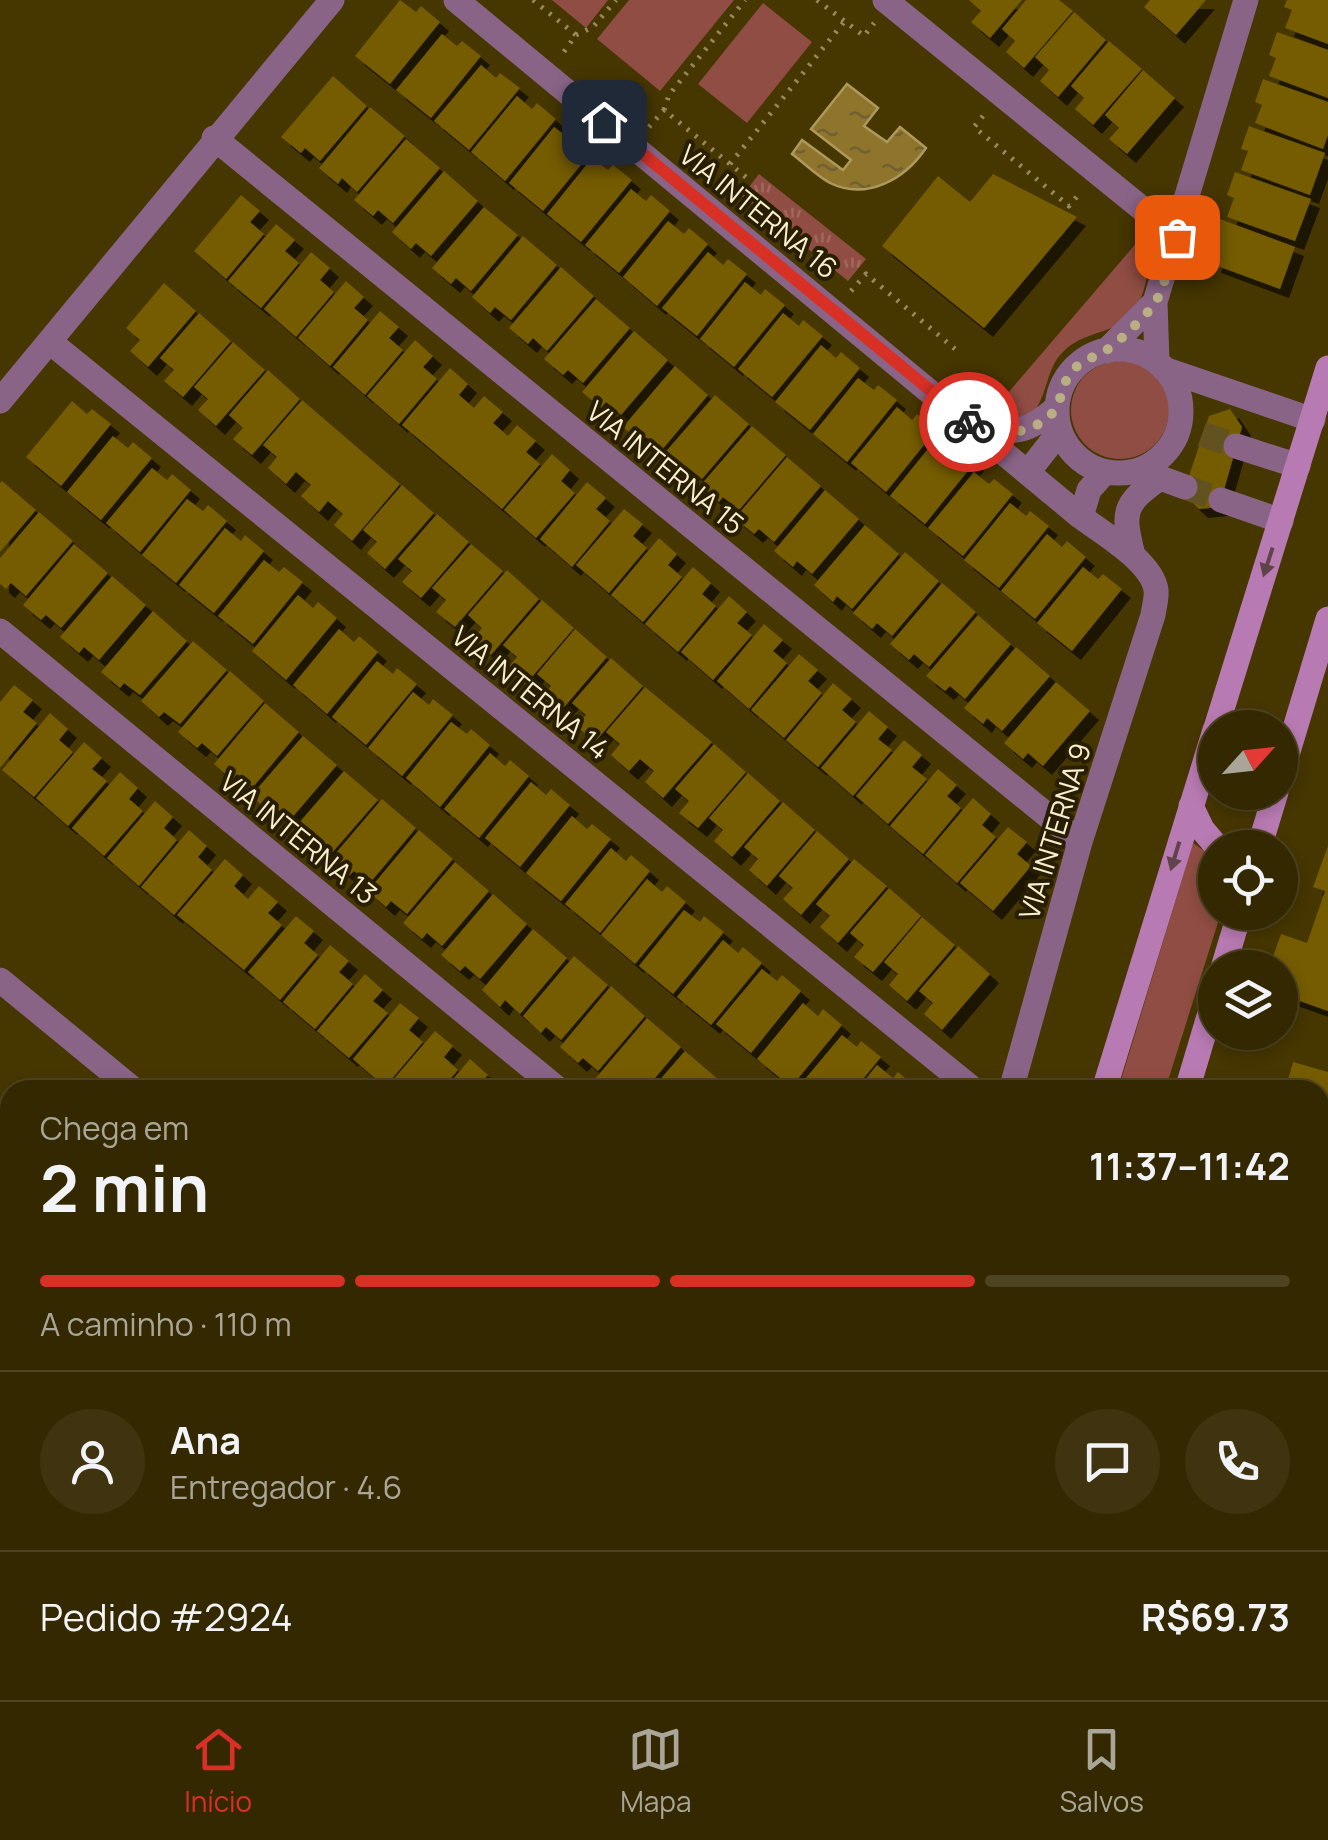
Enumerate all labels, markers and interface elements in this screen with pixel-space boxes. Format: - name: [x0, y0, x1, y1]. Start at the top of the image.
- pin: [562, 80, 647, 165]
- icon: home: [577, 95, 632, 150]
- street label: VIA INTERNA 16: [672, 135, 846, 287]
- pin: [1135, 195, 1220, 280]
- icon: bag: [1150, 210, 1205, 265]
- courier: [919, 372, 1019, 472]
- street label: VIA INTERNA 15: [579, 392, 753, 542]
- icon: bike: [942, 395, 997, 450]
- one-way arrow: [1260, 547, 1275, 577]
- street label: VIA INTERNA 14: [444, 617, 618, 767]
- north arrow: [1198, 710, 1298, 810]
- map controls: [1198, 710, 1298, 1050]
- street label: VIA INTERNA 9: [1009, 738, 1099, 924]
- street label: VIA INTERNA 13: [213, 762, 385, 912]
- button: locate: [1198, 830, 1298, 930]
- one-way arrow: [1167, 841, 1182, 871]
- button: layers: [1198, 950, 1298, 1050]
- text: Chega em: [40, 1106, 189, 1150]
- text: 11:37–11:42: [1089, 1139, 1290, 1191]
- text: 2 min: [40, 1143, 209, 1232]
- text: A caminho · 110 m: [40, 1302, 292, 1346]
- button: person: [40, 1409, 145, 1514]
- button: chat: [1055, 1409, 1160, 1514]
- button: phone: [1185, 1409, 1290, 1514]
- text: Ana: [170, 1413, 241, 1465]
- text: Entregador · 4.6: [170, 1465, 402, 1509]
- text: Pedido #2924: [40, 1590, 293, 1642]
- text: R$69.73: [1141, 1590, 1290, 1642]
- tab: Início: [184, 1722, 252, 1820]
- tab: Mapa: [620, 1722, 691, 1820]
- tab: Salvos: [1060, 1722, 1144, 1820]

